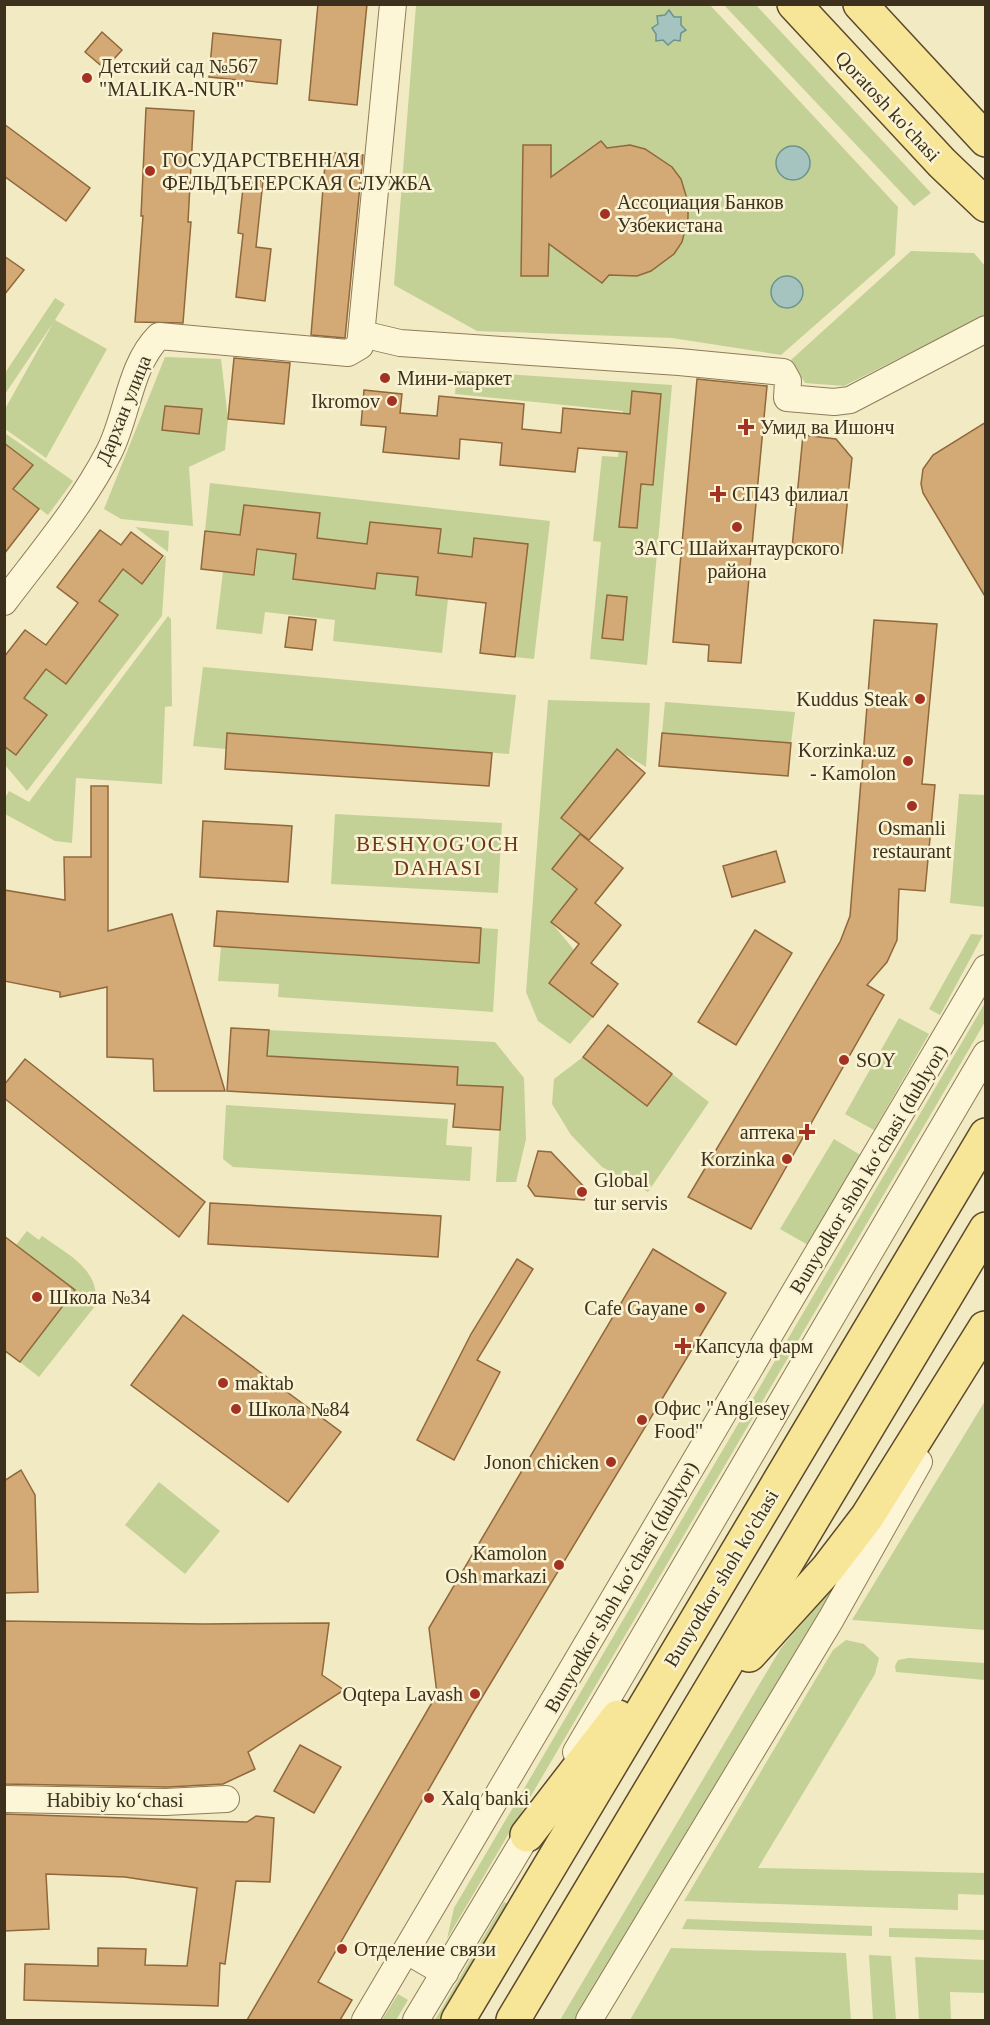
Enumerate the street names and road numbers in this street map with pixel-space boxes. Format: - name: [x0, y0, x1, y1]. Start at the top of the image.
- street label: Qoratosh ko'chasi: [831, 46, 945, 166]
- street label: Дархан улица: [91, 352, 156, 468]
- street label: Bunyodkor shoh koʻchasi (dublyor): [785, 1041, 952, 1298]
- street label: Bunyodkor shoh koʻchasi (dublyor): [540, 1458, 703, 1717]
- street label: Bunyodkor shoh ko'chasi: [659, 1485, 784, 1671]
- street label: Habibiy koʻchasi: [46, 1789, 184, 1812]

